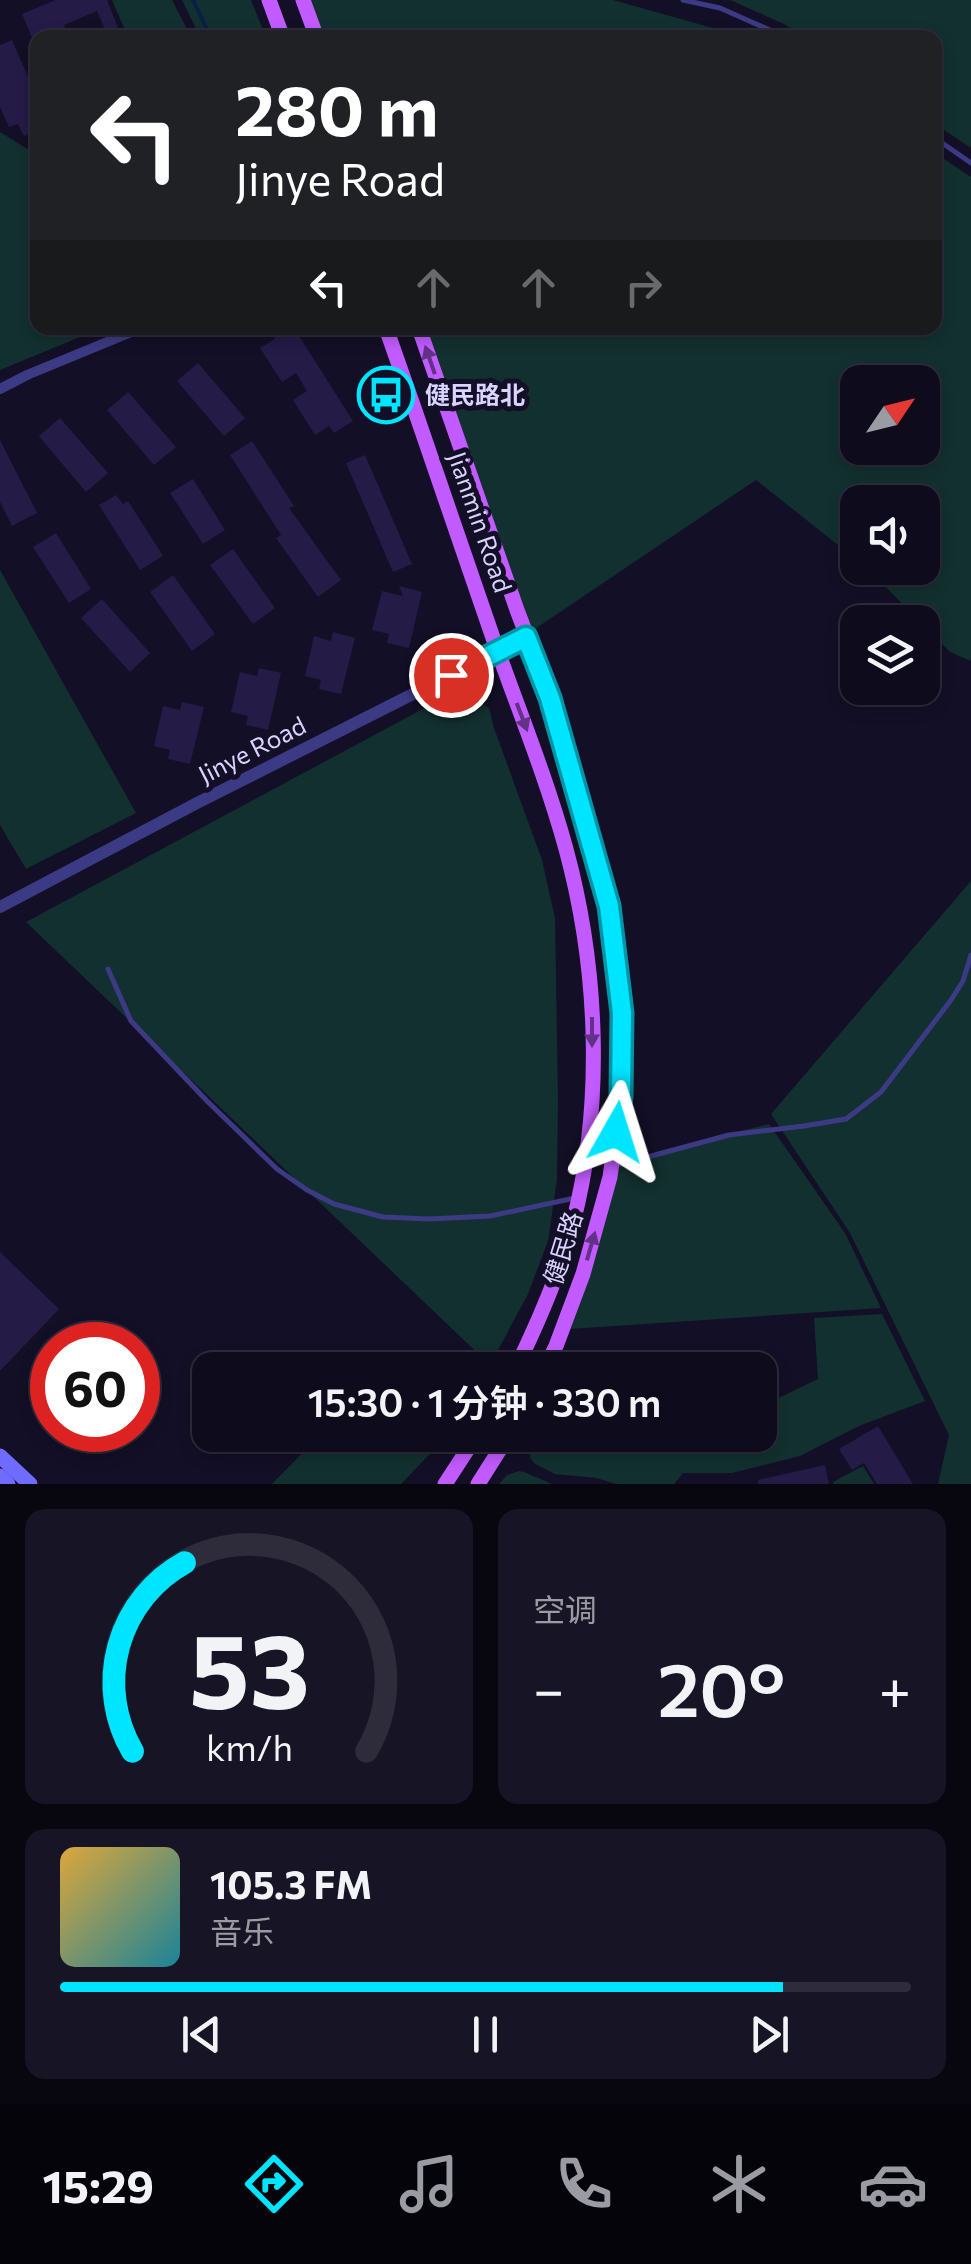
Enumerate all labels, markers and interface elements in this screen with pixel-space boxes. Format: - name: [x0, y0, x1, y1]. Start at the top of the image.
- text: 280 m: [235, 65, 439, 150]
- icon: left: [70, 70, 200, 200]
- text: Jinye Road: [235, 150, 445, 205]
- icon: left: [301, 260, 356, 315]
- icon: ahead: [406, 260, 461, 315]
- icon: ahead: [511, 260, 566, 315]
- icon: right: [616, 260, 671, 315]
- one-way arrow: [422, 344, 437, 374]
- bus stop icon: 健民路北: [356, 365, 416, 425]
- north arrow: [840, 365, 940, 465]
- map controls: [840, 365, 940, 705]
- place label: 健民路北: [425, 379, 525, 409]
- street label: Jianmin Road: [443, 447, 519, 596]
- button: sound: [840, 485, 940, 585]
- button: layers: [840, 605, 940, 705]
- pin: [409, 633, 494, 718]
- icon: arrive: [424, 648, 479, 703]
- one-way arrow: [515, 702, 531, 732]
- street label: Jinye Road: [193, 709, 310, 789]
- one-way arrow: [584, 1017, 600, 1049]
- position arrow: [564, 1080, 668, 1184]
- street label: 健民路: [537, 1207, 587, 1288]
- one-way arrow: [584, 1231, 599, 1261]
- speed limit sign: 60: [30, 1322, 160, 1452]
- text: 15:30 · 1 分钟 · 330 m: [308, 1378, 661, 1425]
- text: 空调: [533, 1589, 597, 1629]
- text: 53: [188, 1603, 310, 1730]
- text: 20°: [657, 1641, 786, 1732]
- text: −: [533, 1654, 564, 1721]
- text: +: [879, 1654, 911, 1721]
- text: km/h: [206, 1725, 292, 1768]
- text: 105.3 FM: [210, 1860, 372, 1907]
- text: 音乐: [210, 1911, 274, 1951]
- icon: previous: [174, 2007, 229, 2062]
- icon: pause: [458, 2007, 513, 2062]
- icon: next: [742, 2007, 797, 2062]
- icon: directions: [239, 2149, 309, 2219]
- icon: music: [394, 2149, 464, 2219]
- icon: phone: [549, 2149, 619, 2219]
- icon: climate: [704, 2149, 774, 2219]
- icon: car: [858, 2149, 928, 2219]
- text: 15:29: [42, 2157, 154, 2212]

